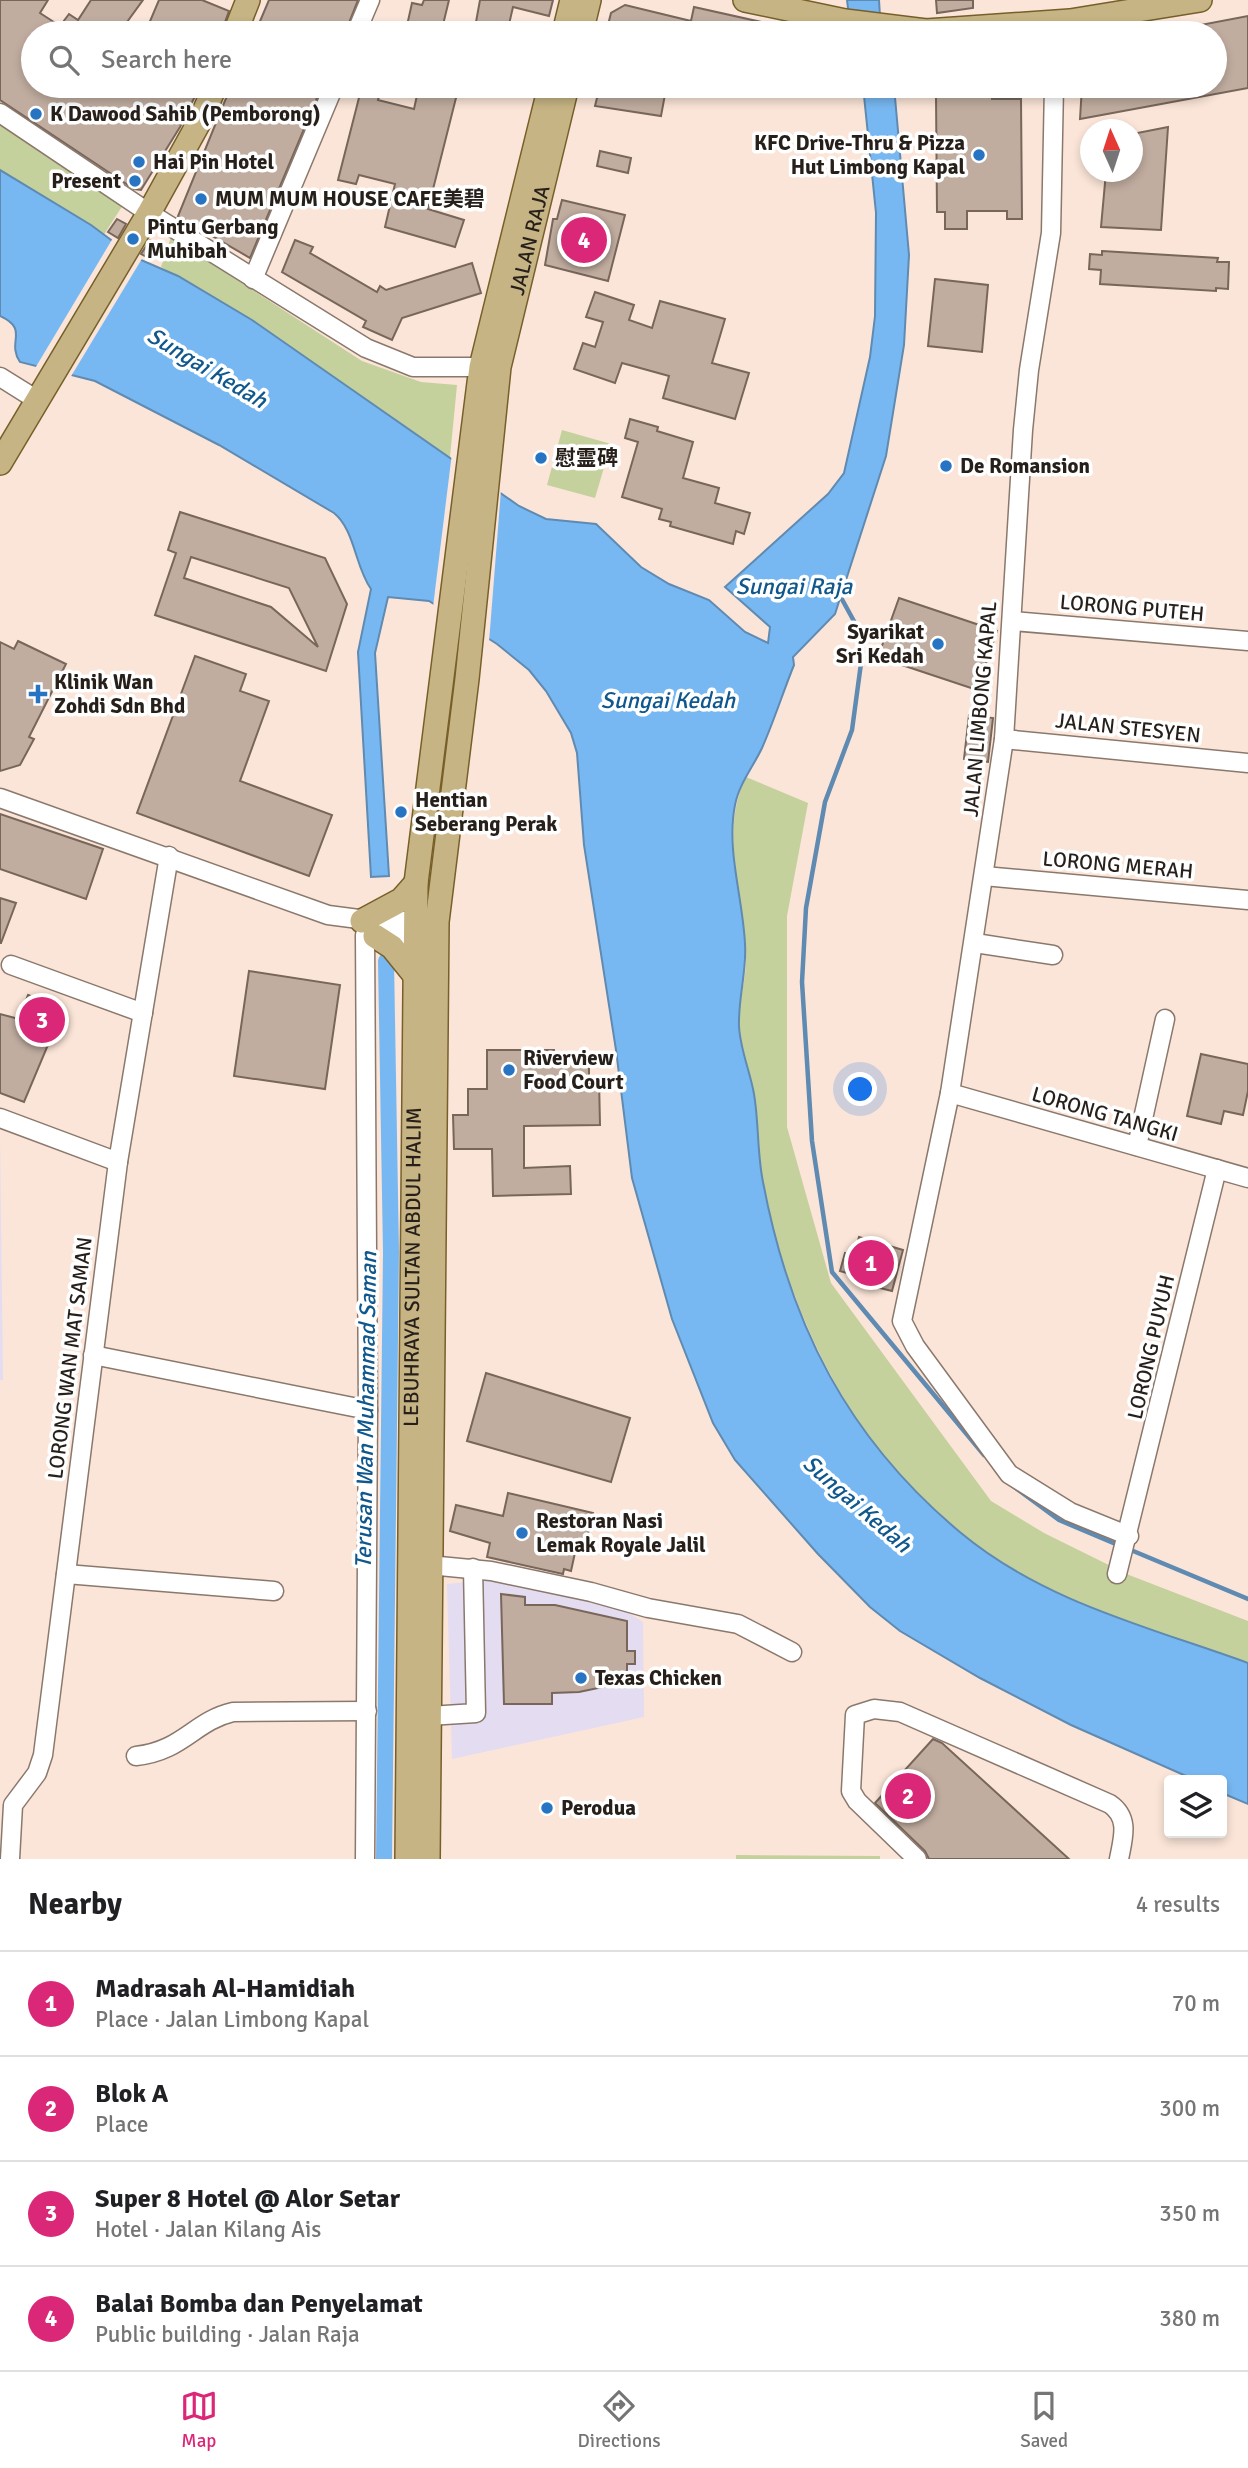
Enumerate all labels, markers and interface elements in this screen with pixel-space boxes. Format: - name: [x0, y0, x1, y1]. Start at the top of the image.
- search box: [21, 21, 1227, 98]
- icon: search: [45, 41, 83, 79]
- text: Search here: [101, 44, 232, 76]
- place label: K Dawood Sahib (Pemborong): [50, 101, 321, 127]
- marker: K Dawood Sahib (Pemborong): [28, 106, 44, 122]
- north arrow: [1080, 119, 1143, 182]
- place label: KFC Drive-Thru & Pizza Hut Limbong Kapal: [754, 130, 965, 180]
- marker: KFC Drive-Thru & Pizza Hut Limbong Kapal: [971, 147, 987, 163]
- place label: Hai Pin Hotel: [153, 149, 274, 175]
- marker: Hai Pin Hotel: [131, 154, 147, 170]
- place label: Present: [51, 168, 121, 194]
- marker: Present: [127, 173, 143, 189]
- street label: JALAN RAJA: [504, 182, 556, 298]
- place label: MUM MUM HOUSE CAFE美碧: [215, 186, 485, 212]
- marker: MUM MUM HOUSE CAFE美碧: [193, 191, 209, 207]
- place label: Pintu Gerbang Muhibah: [147, 214, 278, 264]
- pin: 4: [561, 214, 607, 266]
- marker: Pintu Gerbang Muhibah: [125, 231, 141, 247]
- water label: Sungai Kedah: [142, 321, 273, 416]
- place label: 慰霊碑: [555, 445, 618, 471]
- marker: 慰霊碑: [533, 450, 549, 466]
- place label: De Romansion: [960, 453, 1090, 479]
- marker: De Romansion: [938, 458, 954, 474]
- water label: Sungai Raja: [736, 572, 854, 601]
- street label: LORONG PUTEH: [1059, 589, 1205, 627]
- street label: JALAN LIMBONG KAPAL: [958, 600, 1002, 818]
- place label: Syarikat Sri Kedah: [836, 619, 924, 669]
- marker: Syarikat Sri Kedah: [930, 636, 946, 652]
- place label: Klinik Wan Zohdi Sdn Bhd: [54, 669, 185, 719]
- marker: Klinik Wan Zohdi Sdn Bhd: [28, 684, 48, 704]
- water label: Sungai Kedah: [601, 686, 737, 715]
- street label: JALAN STESYEN: [1054, 707, 1202, 749]
- place label: Hentian Seberang Perak: [415, 787, 557, 837]
- marker: Hentian Seberang Perak: [393, 804, 409, 820]
- street label: LORONG MERAH: [1042, 845, 1194, 885]
- pin: 3: [19, 994, 65, 1046]
- place label: Riverview Food Court: [523, 1045, 624, 1095]
- marker: Riverview Food Court: [501, 1062, 517, 1078]
- your location: [843, 1072, 877, 1106]
- street label: LORONG TANGKI: [1029, 1081, 1181, 1147]
- street label: LEBUHRAYA SULTAN ABDUL HALIM: [398, 1107, 427, 1427]
- street label: LORONG WAN MAT SAMAN: [42, 1235, 98, 1481]
- pin: 1: [848, 1237, 894, 1289]
- water label: Terusan Wan Muhammad Saman: [349, 1250, 383, 1569]
- street label: LORONG PUYUH: [1122, 1272, 1180, 1422]
- water label: Sungai Kedah: [797, 1449, 918, 1560]
- place label: Restoran Nasi Lemak Royale Jalil: [536, 1508, 706, 1558]
- marker: Restoran Nasi Lemak Royale Jalil: [514, 1525, 530, 1541]
- place label: Texas Chicken: [595, 1665, 722, 1691]
- marker: Texas Chicken: [573, 1670, 589, 1686]
- pin: 2: [885, 1770, 931, 1822]
- map controls: [1164, 1775, 1227, 1838]
- button: layers: [1164, 1775, 1227, 1838]
- place label: Perodua: [561, 1795, 636, 1821]
- marker: Perodua: [539, 1800, 555, 1816]
- text: Nearby: [28, 1886, 122, 1923]
- text: 4 results: [1136, 1890, 1220, 1919]
- text: Madrasah Al-Hamidiah: [95, 1973, 355, 2005]
- text: 1: [45, 1989, 57, 2018]
- text: 70 m: [1172, 1989, 1220, 2018]
- text: Place · Jalan Limbong Kapal: [95, 2005, 369, 2034]
- text: Blok A: [95, 2078, 168, 2110]
- text: 2: [45, 2094, 57, 2123]
- text: 300 m: [1159, 2094, 1220, 2123]
- text: Place: [95, 2110, 149, 2139]
- text: Super 8 Hotel @ Alor Setar: [95, 2183, 400, 2215]
- text: 3: [45, 2199, 57, 2228]
- text: 350 m: [1159, 2199, 1220, 2228]
- text: Hotel · Jalan Kilang Ais: [95, 2215, 321, 2244]
- text: Balai Bomba dan Penyelamat: [95, 2288, 423, 2320]
- text: 4: [45, 2304, 57, 2333]
- text: 380 m: [1159, 2304, 1220, 2333]
- text: Public building · Jalan Raja: [95, 2320, 360, 2349]
- tab: Map: [180, 2387, 218, 2453]
- tab: Directions: [578, 2387, 661, 2453]
- tab: Saved: [1020, 2387, 1068, 2453]

